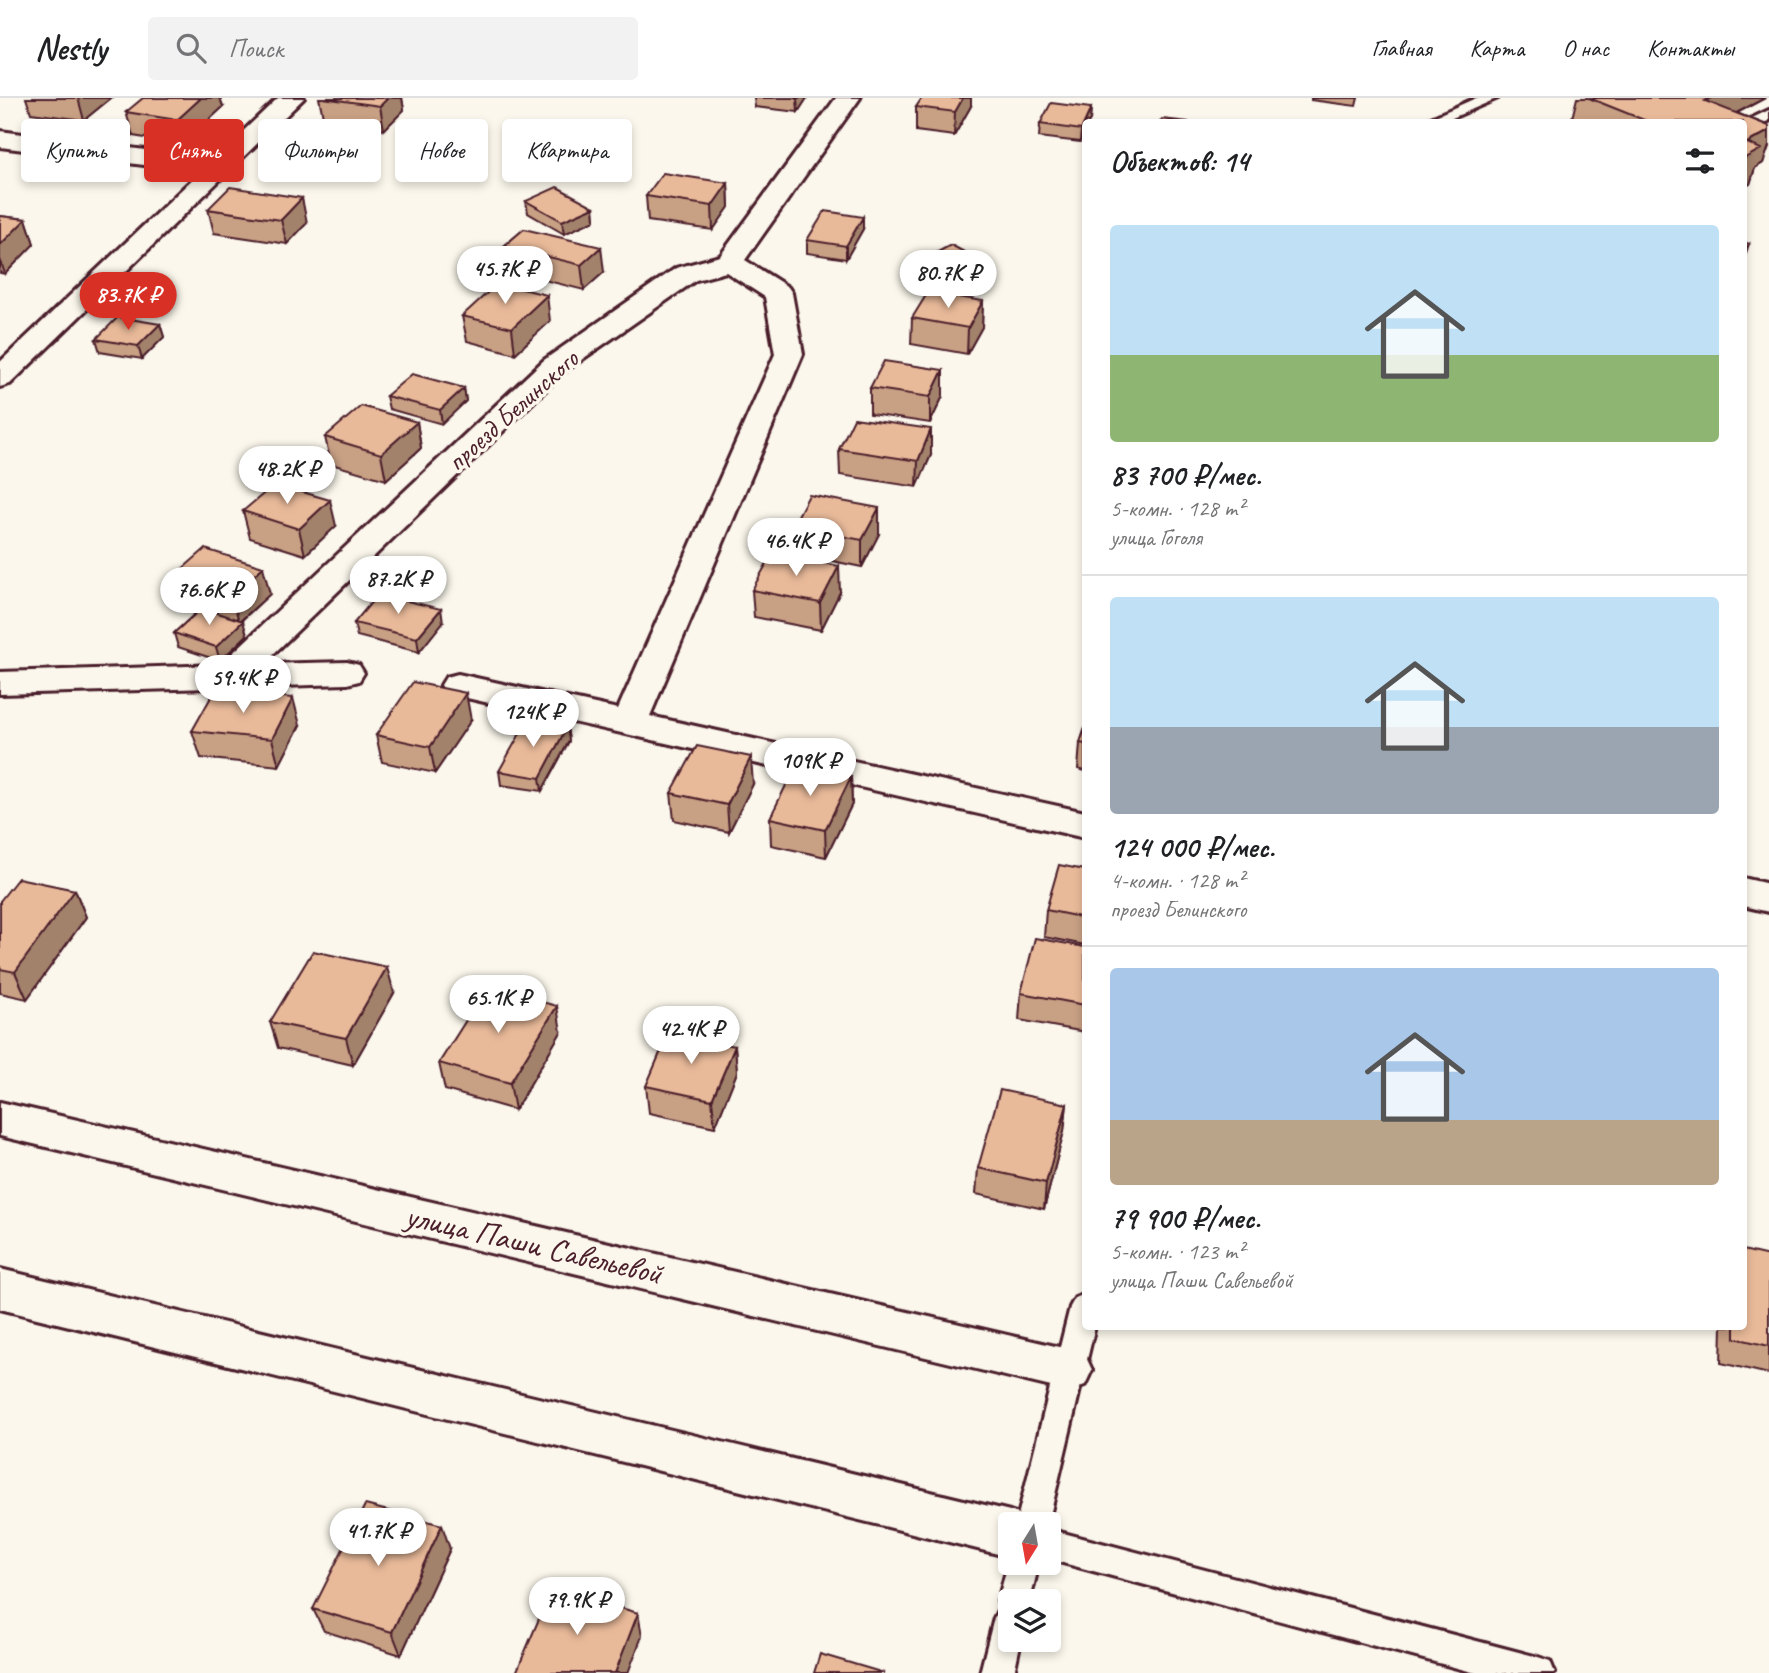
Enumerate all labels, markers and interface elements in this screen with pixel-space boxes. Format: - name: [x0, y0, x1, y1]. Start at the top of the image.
- search box: [148, 17, 638, 80]
- text: Nestly: [35, 27, 106, 69]
- icon: search: [172, 29, 210, 67]
- text: Поиск: [228, 32, 283, 65]
- text: Главная: [1371, 33, 1432, 63]
- text: Карта: [1470, 33, 1524, 63]
- text: О нас: [1562, 33, 1609, 63]
- text: Контакты: [1647, 33, 1734, 63]
- chip: Купить: [21, 119, 130, 182]
- chip: Снять: [144, 119, 244, 182]
- chip: Фильтры: [258, 119, 381, 182]
- chip: Новое: [395, 119, 488, 182]
- chip: Квартира: [502, 119, 632, 182]
- text: Объектов: 14: [1110, 142, 1249, 180]
- icon: filters: [1681, 142, 1719, 180]
- pin: 45.7K ₽: [440, 246, 570, 306]
- pin: 80.7K ₽: [883, 250, 1013, 310]
- text: 45.7K ₽: [473, 254, 537, 283]
- text: 80.7K ₽: [916, 258, 980, 287]
- icon: home: [1352, 271, 1478, 397]
- pin: 83.7K ₽: [63, 272, 193, 332]
- text: 83.7K ₽: [96, 280, 160, 309]
- street label: проезд Белинского: [439, 340, 587, 479]
- pin: 48.2K ₽: [222, 446, 352, 506]
- text: 48.2K ₽: [255, 454, 319, 483]
- text: 83 700 ₽/мес.: [1110, 456, 1261, 494]
- text: 5-комн. · 128 m²: [1110, 494, 1244, 523]
- pin: 46.4K ₽: [731, 518, 861, 578]
- text: улица Гоголя: [1110, 523, 1202, 552]
- text: 46.4K ₽: [763, 526, 829, 555]
- pin: 87.2K ₽: [333, 556, 463, 616]
- text: 87.2K ₽: [366, 564, 430, 593]
- pin: 76.6K ₽: [144, 568, 274, 627]
- text: 76.6K ₽: [176, 575, 242, 604]
- icon: home: [1352, 643, 1478, 769]
- pin: 59.4K ₽: [178, 656, 308, 715]
- text: 59.4K ₽: [211, 663, 275, 692]
- pin: 124K ₽: [476, 690, 590, 749]
- text: 124K ₽: [503, 697, 563, 726]
- pin: 109K ₽: [753, 738, 867, 798]
- text: 109K ₽: [780, 746, 840, 775]
- text: 124 000 ₽/мес.: [1110, 828, 1275, 866]
- text: 4-комн. · 128 m²: [1110, 866, 1244, 895]
- text: проезд Белинского: [1110, 895, 1246, 924]
- pin: 65.1K ₽: [433, 976, 563, 1035]
- text: 65.1K ₽: [466, 983, 530, 1012]
- pin: 42.4K ₽: [626, 1006, 756, 1066]
- text: 42.4K ₽: [659, 1014, 723, 1043]
- icon: home: [1352, 1014, 1478, 1140]
- street label: улица Паши Савельевой: [400, 1194, 669, 1294]
- text: 79 900 ₽/мес.: [1110, 1199, 1260, 1237]
- text: 5-комн. · 123 m²: [1110, 1237, 1244, 1266]
- text: улица Паши Савельевой: [1110, 1266, 1293, 1295]
- pin: 41.7K ₽: [313, 1508, 443, 1568]
- north arrow: [998, 1512, 1060, 1575]
- map controls: [998, 1512, 1061, 1652]
- text: 41.7K ₽: [346, 1516, 410, 1545]
- pin: 79.9K ₽: [512, 1578, 642, 1637]
- text: 79.9K ₽: [545, 1585, 609, 1614]
- button: layers: [998, 1589, 1061, 1652]

